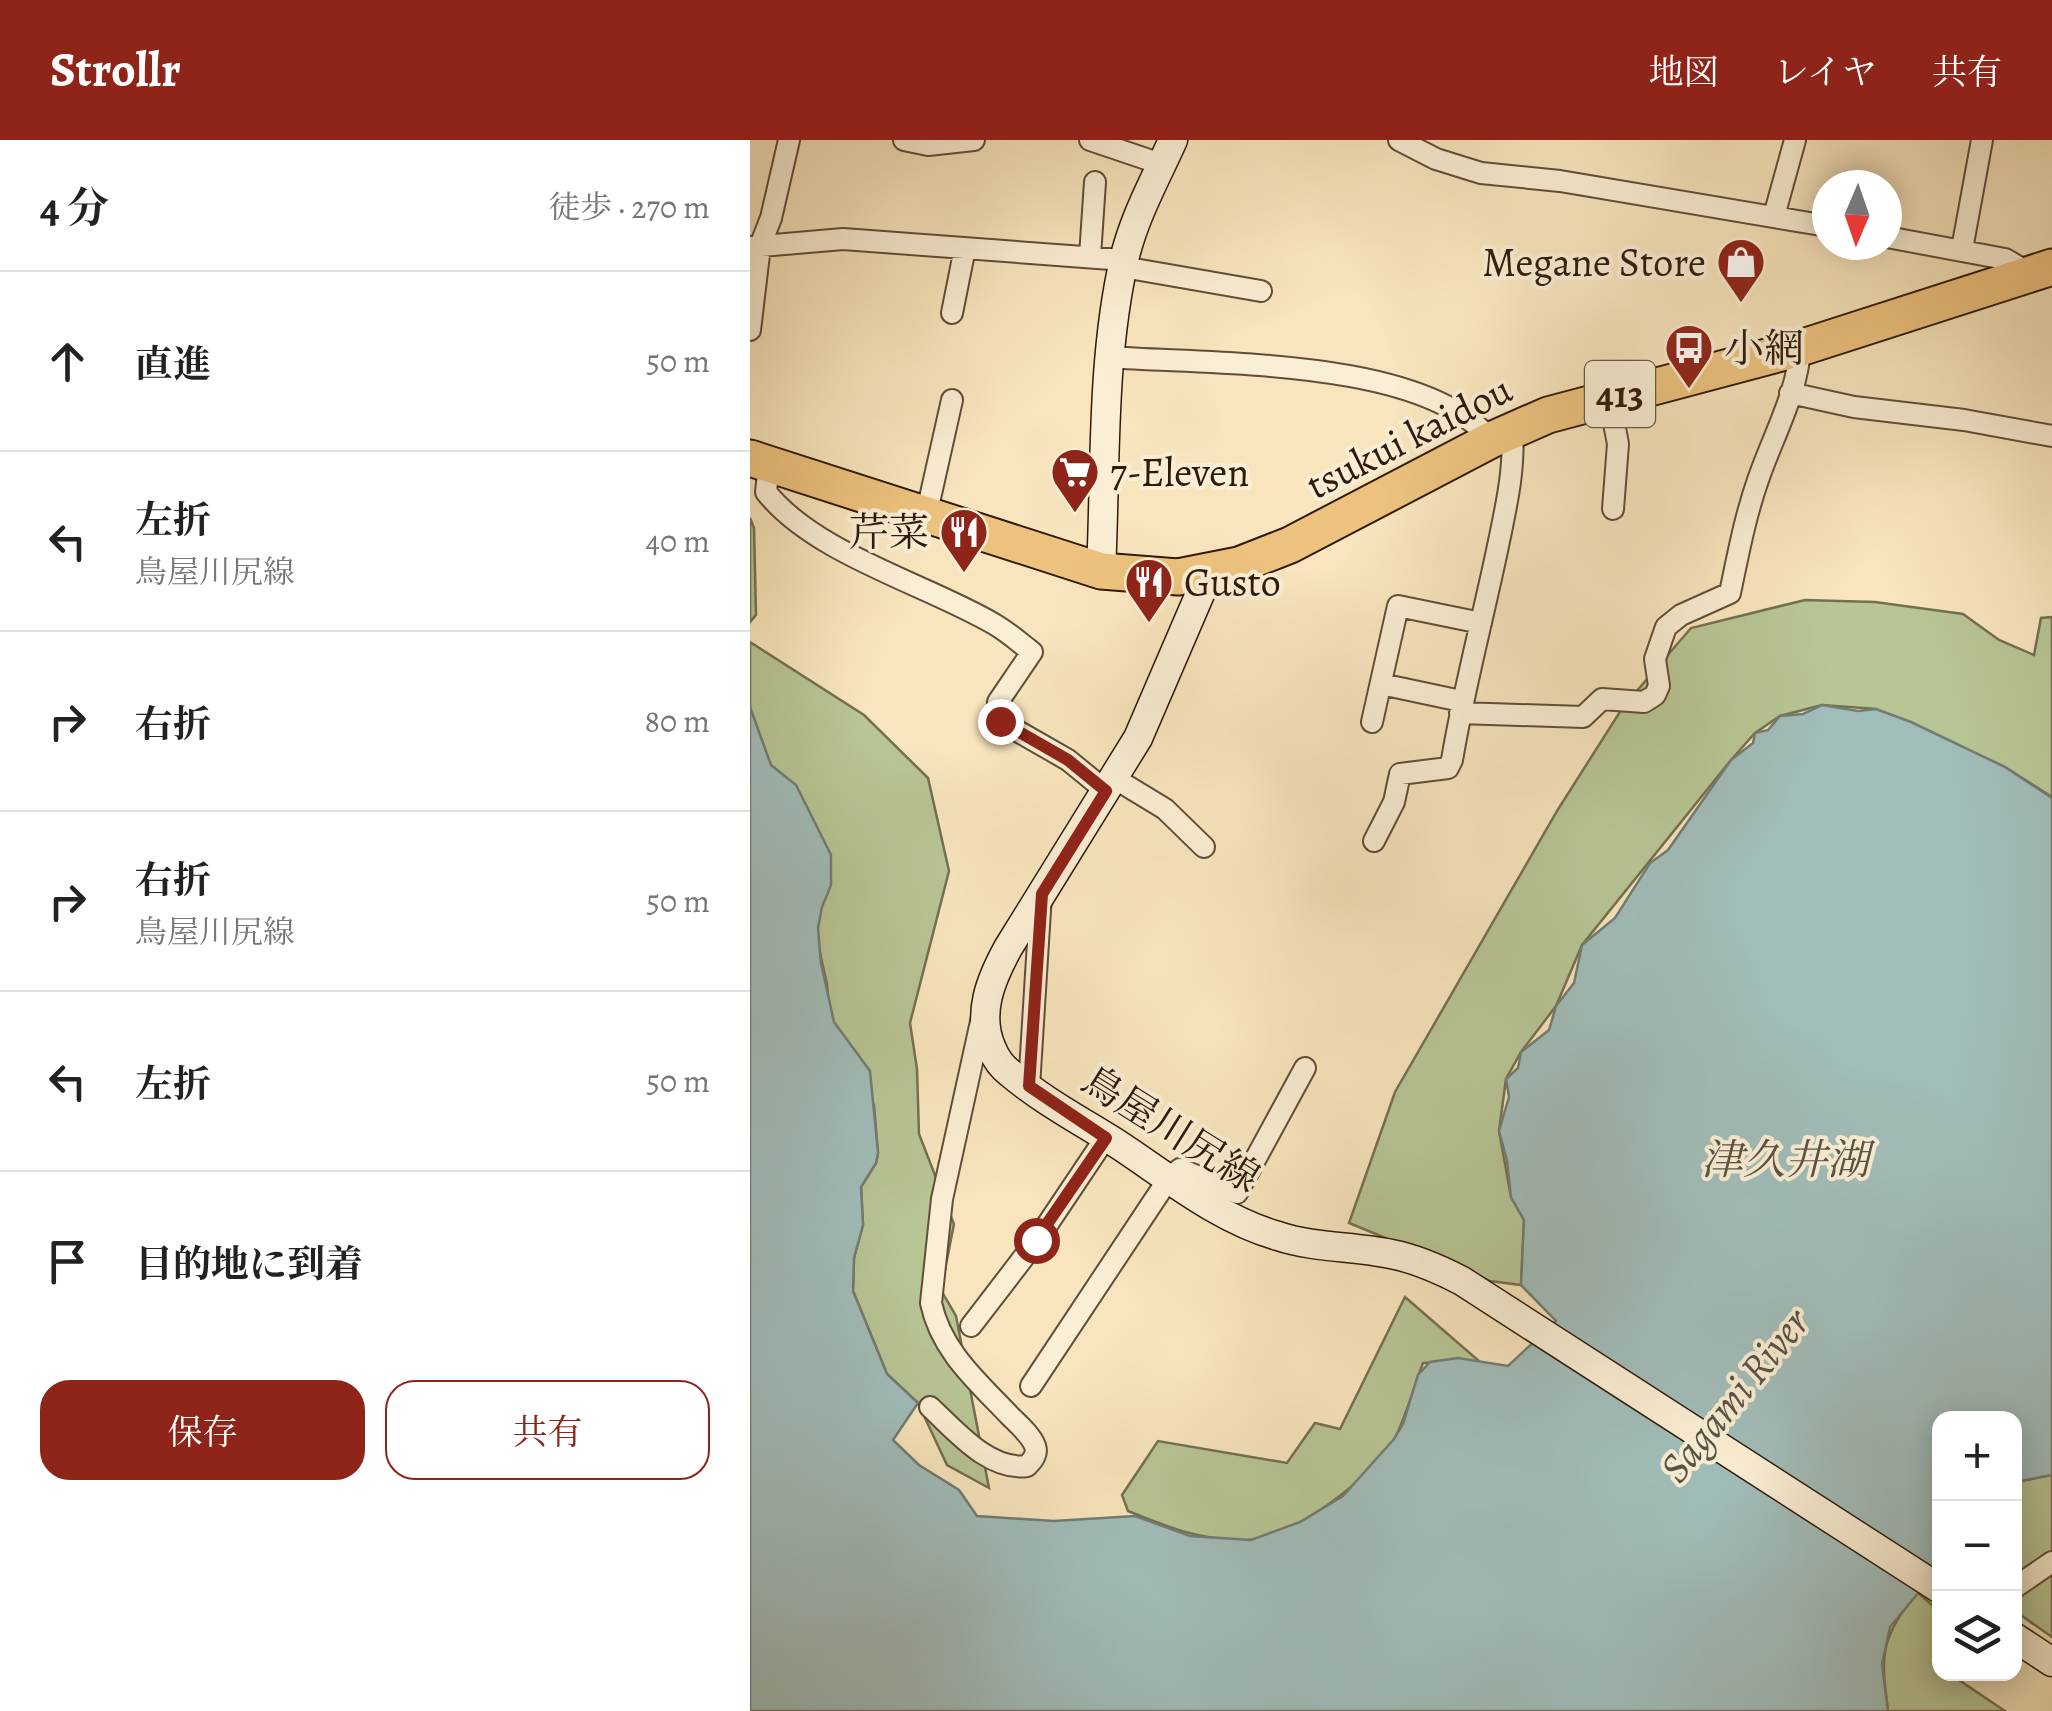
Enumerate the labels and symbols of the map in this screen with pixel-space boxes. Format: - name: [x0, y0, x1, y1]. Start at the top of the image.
- north arrow: [1812, 170, 1902, 260]
- place label: Megane Store: [1482, 235, 1706, 290]
- shop icon: Megane Store: [1715, 236, 1767, 304]
- place label: 小網: [1724, 321, 1804, 376]
- bus stop icon: 小網: [1663, 322, 1715, 390]
- road number: 413: [1585, 361, 1655, 427]
- street label: tsukui kaidou: [1297, 362, 1521, 512]
- place label: 7-Eleven: [1110, 445, 1249, 500]
- supermarket icon: 7-Eleven: [1049, 446, 1101, 514]
- place label: 芹菜: [849, 505, 929, 560]
- restaurant icon: 芹菜: [938, 506, 990, 574]
- place label: Gusto: [1184, 555, 1281, 610]
- restaurant icon: Gusto: [1123, 556, 1175, 624]
- route end: [978, 699, 1024, 745]
- street label: 鳥屋川尻線: [1072, 1053, 1270, 1205]
- water label: 津久井湖: [1701, 1131, 1876, 1188]
- route start: [1014, 1218, 1060, 1264]
- water label: Sagami River: [1646, 1295, 1823, 1494]

